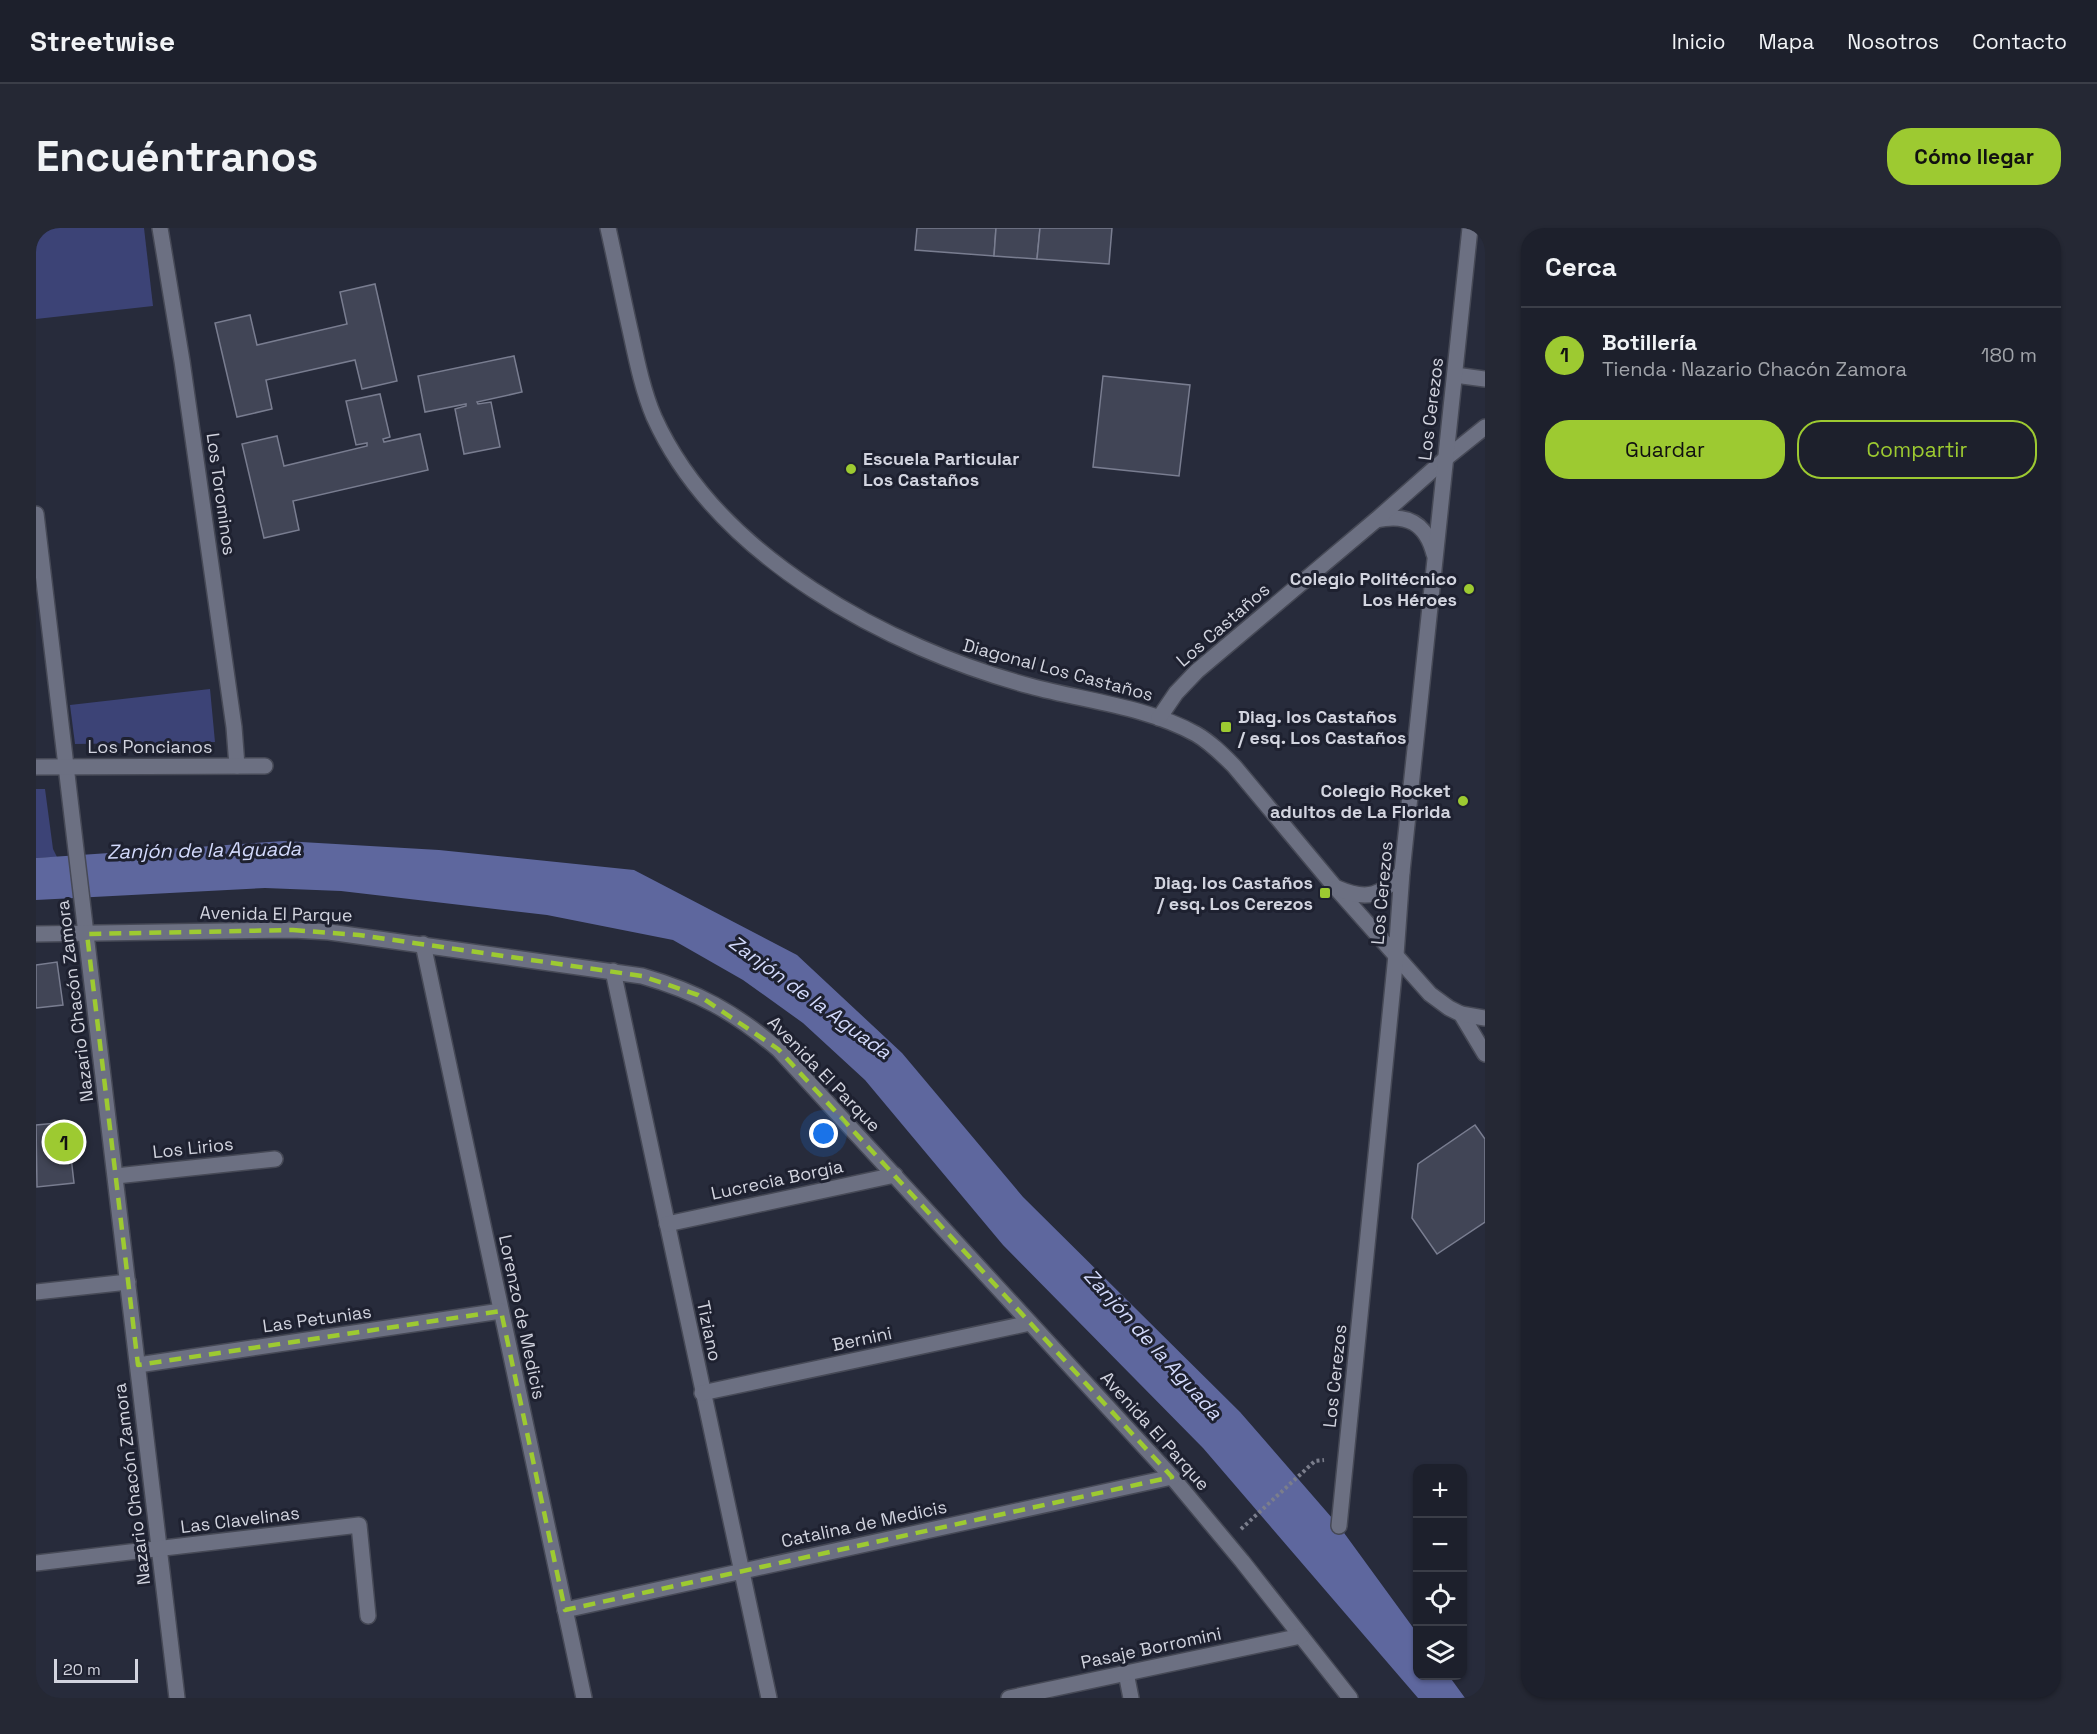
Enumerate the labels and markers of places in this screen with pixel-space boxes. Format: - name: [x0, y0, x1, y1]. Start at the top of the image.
- place label: Escuela Particular Los Castaños: [863, 447, 1019, 491]
- marker: Escuela Particular Los Castaños: [844, 462, 858, 476]
- place label: Colegio Politécnico Los Héroes: [1290, 567, 1457, 611]
- marker: Colegio Politécnico Los Héroes: [1462, 582, 1476, 596]
- place label: Diag. los Castaños / esq. Los Castaños: [1237, 705, 1406, 749]
- marker: Diag. los Castaños / esq. Los Castaños: [1219, 720, 1233, 734]
- place label: Colegio Rocket adultos de La Florida: [1270, 779, 1452, 823]
- marker: Colegio Rocket adultos de La Florida: [1456, 794, 1470, 808]
- place label: Diag. los Castaños / esq. Los Cerezos: [1154, 871, 1313, 915]
- marker: Diag. los Castaños / esq. Los Cerezos: [1318, 886, 1332, 900]
- pin: 1: [45, 1120, 84, 1164]

